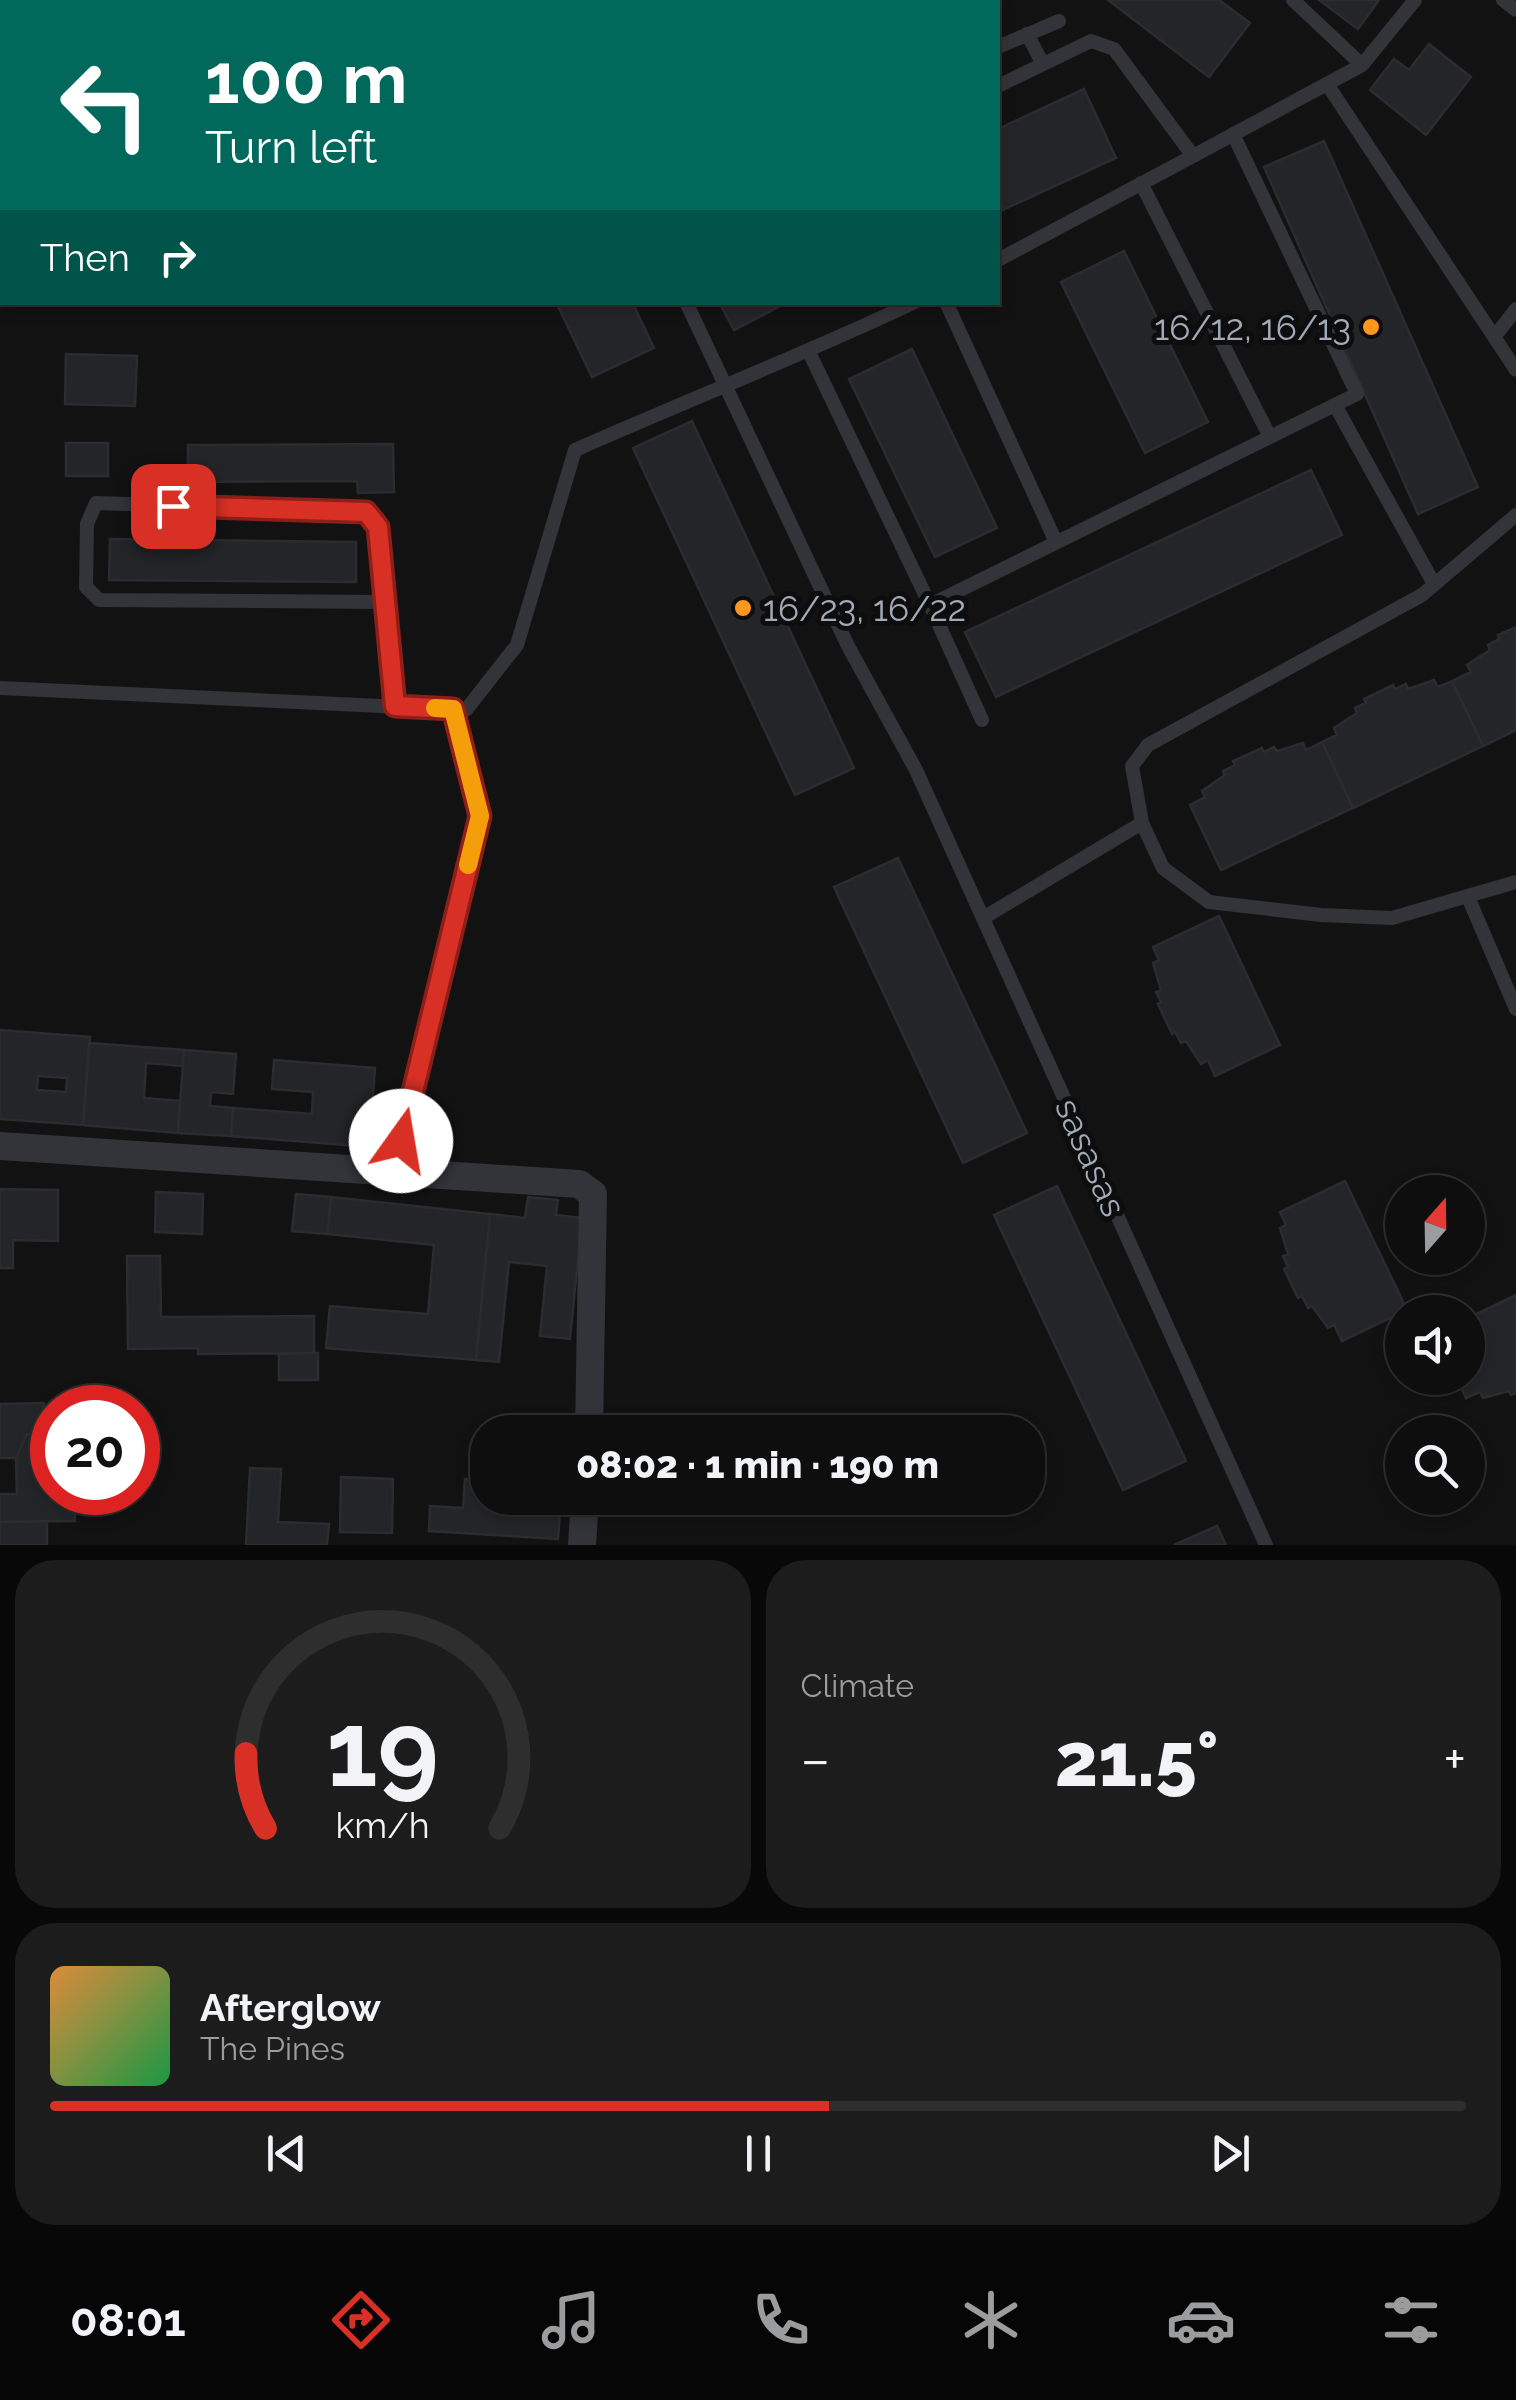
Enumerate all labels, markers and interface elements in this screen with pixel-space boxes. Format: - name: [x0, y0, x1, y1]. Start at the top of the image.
- text: 100 m: [205, 37, 408, 119]
- icon: left: [40, 40, 170, 170]
- text: Turn left: [205, 121, 377, 174]
- icon: right: [150, 230, 205, 285]
- text: Then: [40, 235, 130, 280]
- place label: 16/12, 16/13: [1154, 307, 1351, 348]
- marker: 16/12, 16/13: [1360, 316, 1382, 338]
- pin: [131, 464, 216, 549]
- icon: arrive: [146, 479, 201, 534]
- place label: 16/23, 16/22: [763, 588, 966, 629]
- marker: 16/23, 16/22: [732, 597, 754, 619]
- position arrow: [349, 1089, 453, 1193]
- street label: sasasas: [1047, 1092, 1135, 1222]
- north arrow: [1385, 1175, 1485, 1275]
- map controls: [1385, 1175, 1485, 1515]
- button: sound: [1385, 1295, 1485, 1395]
- speed limit sign: 20: [30, 1385, 160, 1515]
- button: search: [1385, 1415, 1485, 1515]
- text: 08:02 · 1 min · 190 m: [576, 1442, 939, 1487]
- text: Climate: [801, 1667, 914, 1704]
- text: 19: [326, 1688, 439, 1810]
- text: 21.5°: [1055, 1715, 1219, 1804]
- text: −: [801, 1727, 830, 1792]
- text: +: [1443, 1727, 1466, 1792]
- text: km/h: [336, 1804, 430, 1846]
- text: Afterglow: [200, 1985, 381, 2030]
- text: The Pines: [200, 2030, 345, 2067]
- icon: previous: [259, 2126, 314, 2181]
- icon: pause: [731, 2126, 786, 2181]
- icon: next: [1203, 2126, 1258, 2181]
- icon: directions: [326, 2285, 396, 2355]
- icon: music: [536, 2285, 606, 2355]
- icon: phone: [746, 2285, 816, 2355]
- icon: climate: [956, 2285, 1026, 2355]
- icon: car: [1166, 2285, 1236, 2355]
- icon: filters: [1376, 2285, 1446, 2355]
- text: 08:01: [70, 2294, 186, 2347]

